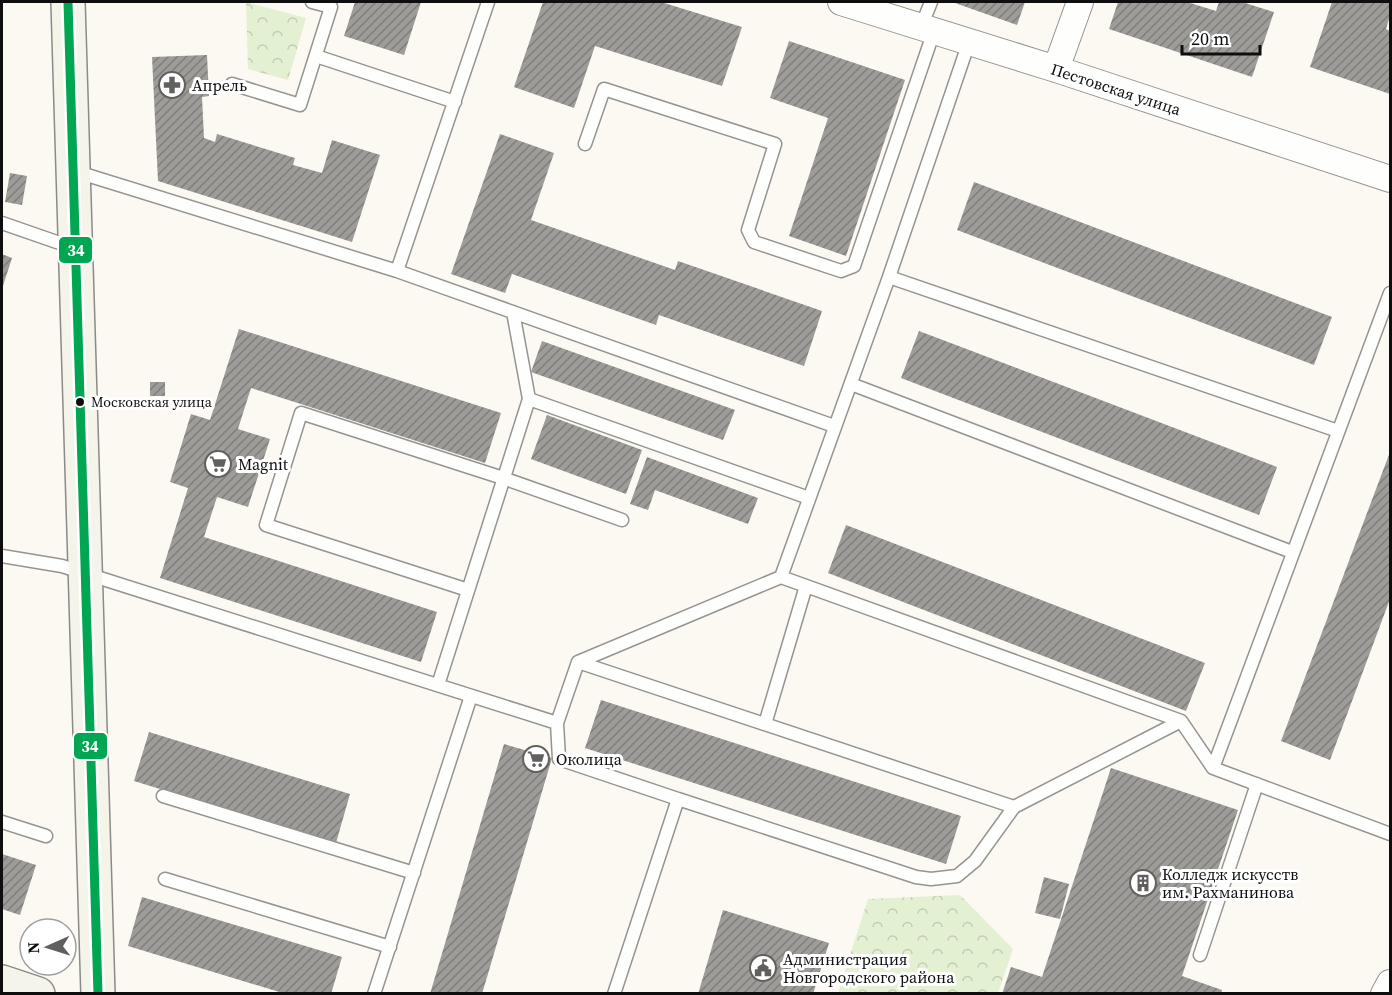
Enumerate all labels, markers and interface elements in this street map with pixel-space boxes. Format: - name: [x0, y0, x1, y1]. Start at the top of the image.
- scale bar: [1182, 18, 1260, 56]
- text: 20 m: [1191, 26, 1229, 51]
- street label: Пестовская улица: [1048, 58, 1185, 121]
- pharmacy icon: Апрель: [157, 70, 187, 100]
- place label: Апрель: [192, 74, 247, 96]
- line badge: 34: [58, 236, 93, 264]
- text: 34: [67, 239, 85, 261]
- place label: Московская улица: [91, 392, 213, 412]
- marker: Московская улица: [74, 396, 86, 408]
- supermarket icon: Magnit: [203, 449, 233, 479]
- place label: Magnit: [238, 453, 289, 475]
- line badge: 34: [73, 732, 108, 760]
- text: 34: [81, 735, 99, 757]
- supermarket icon: Околица: [521, 744, 551, 774]
- place label: Околица: [556, 748, 623, 770]
- place label: Колледж искусств им. Рахманинова: [1162, 863, 1298, 903]
- building icon: Колледж искусств им. Рахманинова: [1128, 868, 1158, 898]
- north arrow: [18, 917, 78, 977]
- text: N: [22, 941, 44, 954]
- place label: Администрация Новгородского района: [783, 948, 955, 988]
- public building icon: Администрация Новгородского района: [748, 953, 778, 983]

